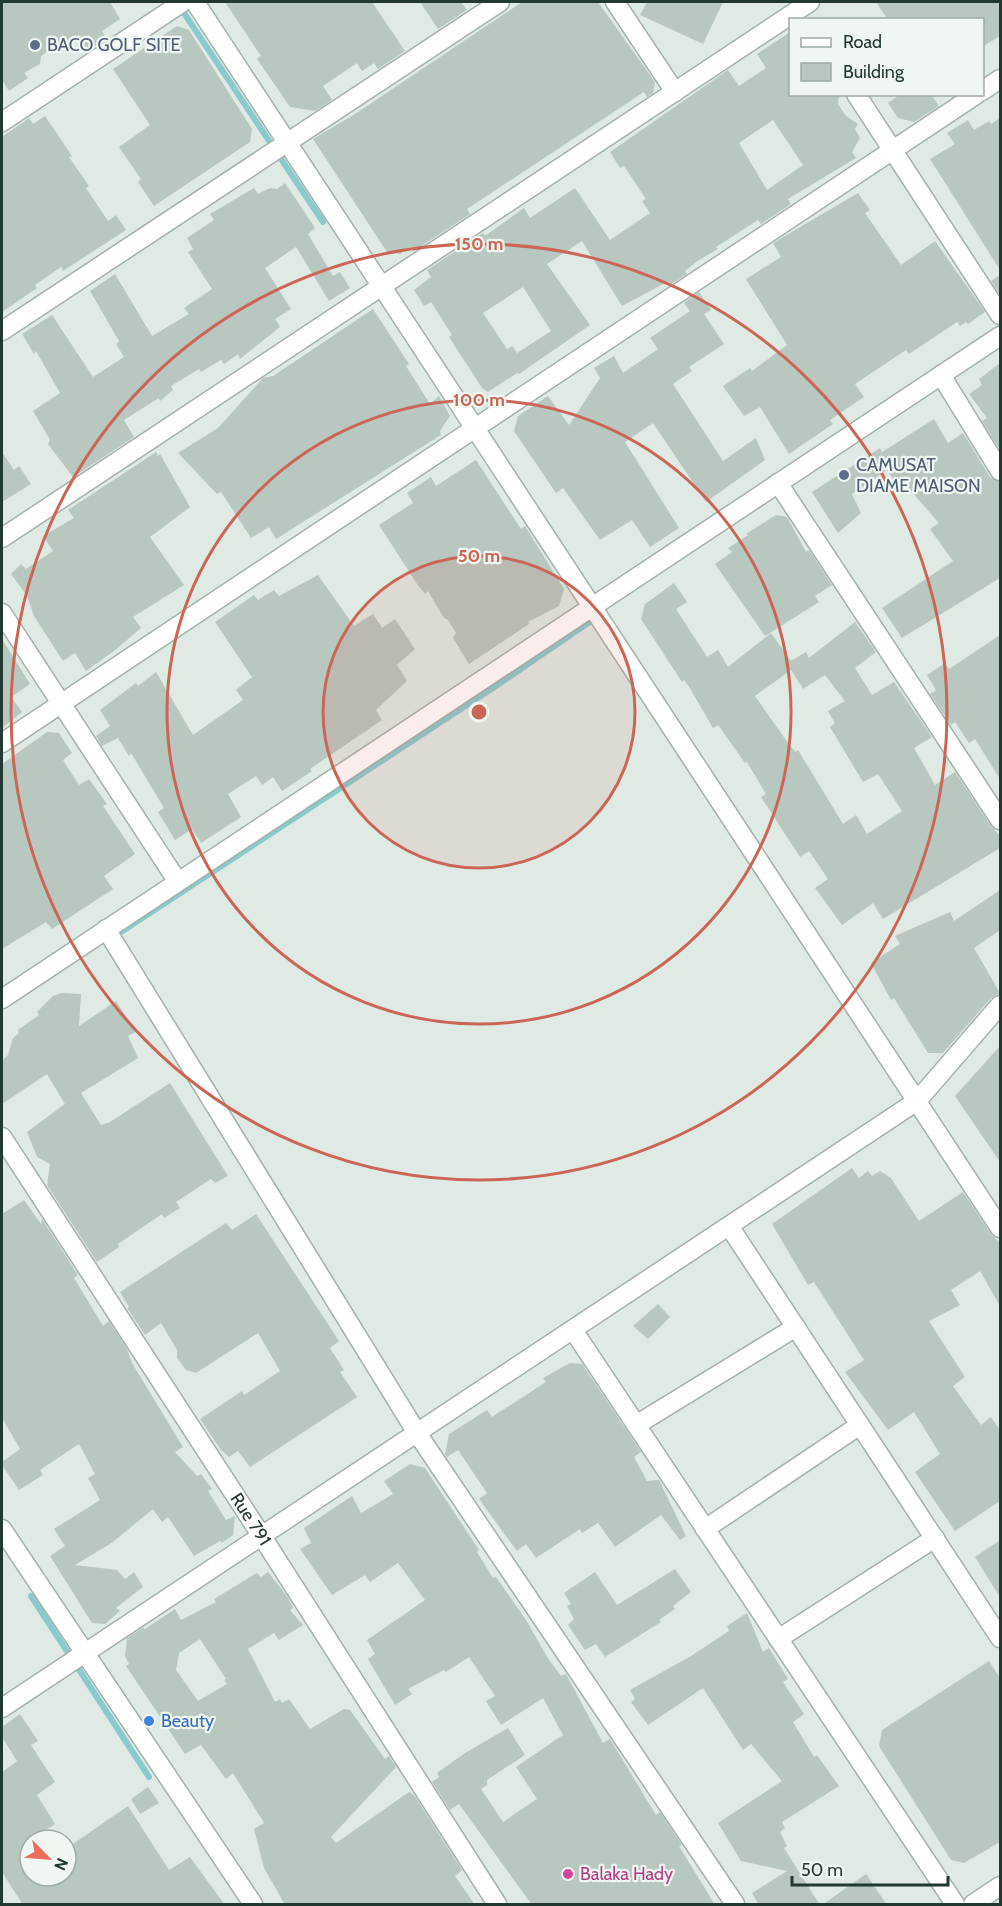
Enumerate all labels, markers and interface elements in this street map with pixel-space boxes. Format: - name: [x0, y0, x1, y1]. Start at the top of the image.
- legend: [789, 18, 984, 96]
- text: Road: [843, 31, 882, 53]
- place label: BACO GOLF SITE: [47, 34, 181, 56]
- marker: BACO GOLF SITE: [28, 38, 42, 52]
- text: Building: [843, 61, 905, 83]
- text: 150 m: [455, 233, 503, 255]
- text: 100 m: [453, 389, 505, 411]
- place label: CAMUSAT DIAME MAISON: [856, 454, 981, 497]
- marker: CAMUSAT DIAME MAISON: [837, 468, 851, 482]
- text: 50 m: [458, 545, 500, 567]
- centre of rings: [469, 702, 489, 722]
- street label: Rue 791: [226, 1489, 276, 1550]
- place label: Beauty: [161, 1710, 214, 1732]
- marker: Beauty: [142, 1714, 156, 1728]
- north arrow: [18, 1828, 78, 1888]
- scale bar: [792, 1849, 948, 1887]
- text: N: [50, 1855, 72, 1873]
- text: 50 m: [801, 1859, 843, 1881]
- place label: Balaka Hady: [580, 1863, 673, 1885]
- marker: Balaka Hady: [561, 1867, 575, 1881]

